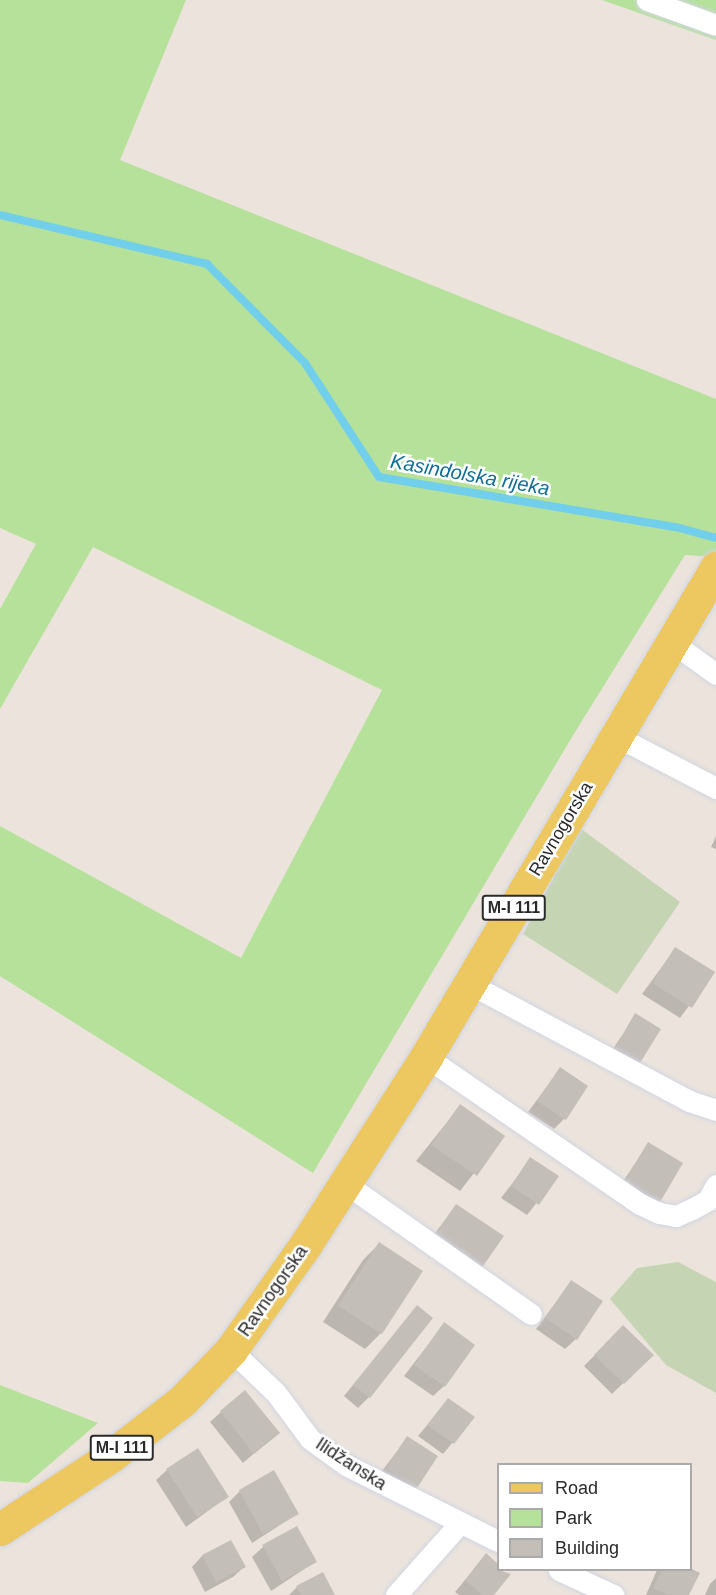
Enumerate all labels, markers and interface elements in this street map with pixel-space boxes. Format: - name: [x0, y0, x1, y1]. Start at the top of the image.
- water label: Kasindolska rijeka: [389, 449, 551, 501]
- street label: Ravnogorska: [524, 778, 598, 880]
- road number: M-I 111: [481, 895, 547, 921]
- street label: Ravnogorska: [234, 1241, 312, 1341]
- street label: Ilidžanska: [312, 1433, 390, 1495]
- road number: M-I 111: [89, 1435, 155, 1461]
- legend: [497, 1463, 692, 1571]
- text: Road: [555, 1478, 598, 1498]
- text: Park: [555, 1508, 592, 1528]
- text: Building: [555, 1538, 619, 1558]

